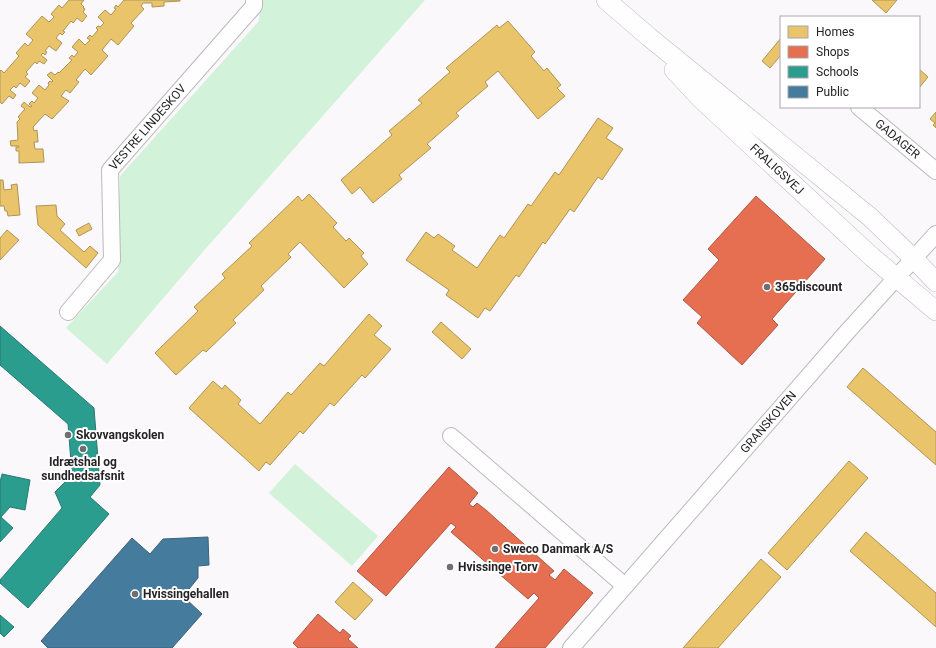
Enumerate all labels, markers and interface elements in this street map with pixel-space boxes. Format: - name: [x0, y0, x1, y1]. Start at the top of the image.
- legend: [780, 16, 920, 108]
- text: Homes: [816, 25, 854, 39]
- text: Shops: [816, 45, 850, 59]
- text: Schools: [816, 65, 859, 79]
- street label: VESTRE LINDESKOV: [106, 81, 189, 173]
- text: Public: [816, 85, 849, 99]
- street label: GADAGER: [872, 116, 923, 162]
- street label: FRALIGSVEJ: [747, 141, 807, 197]
- place label: 365discount: [775, 280, 842, 294]
- marker: 365discount: [762, 282, 772, 292]
- street label: GRANSKOVEN: [738, 388, 799, 456]
- place label: Skovvangskolen: [76, 428, 165, 442]
- marker: Skovvangskolen: [63, 430, 73, 440]
- marker: Idrætshal og sundhedsafsnit: [78, 444, 88, 454]
- place label: Idrætshal og sundhedsafsnit: [41, 455, 125, 483]
- place label: Sweco Danmark A/S: [503, 542, 613, 556]
- marker: Sweco Danmark A/S: [490, 544, 500, 554]
- place label: Hvissinge Torv: [458, 560, 538, 574]
- marker: Hvissinge Torv: [445, 562, 455, 572]
- place label: Hvissingehallen: [143, 587, 229, 601]
- marker: Hvissingehallen: [130, 589, 140, 599]

